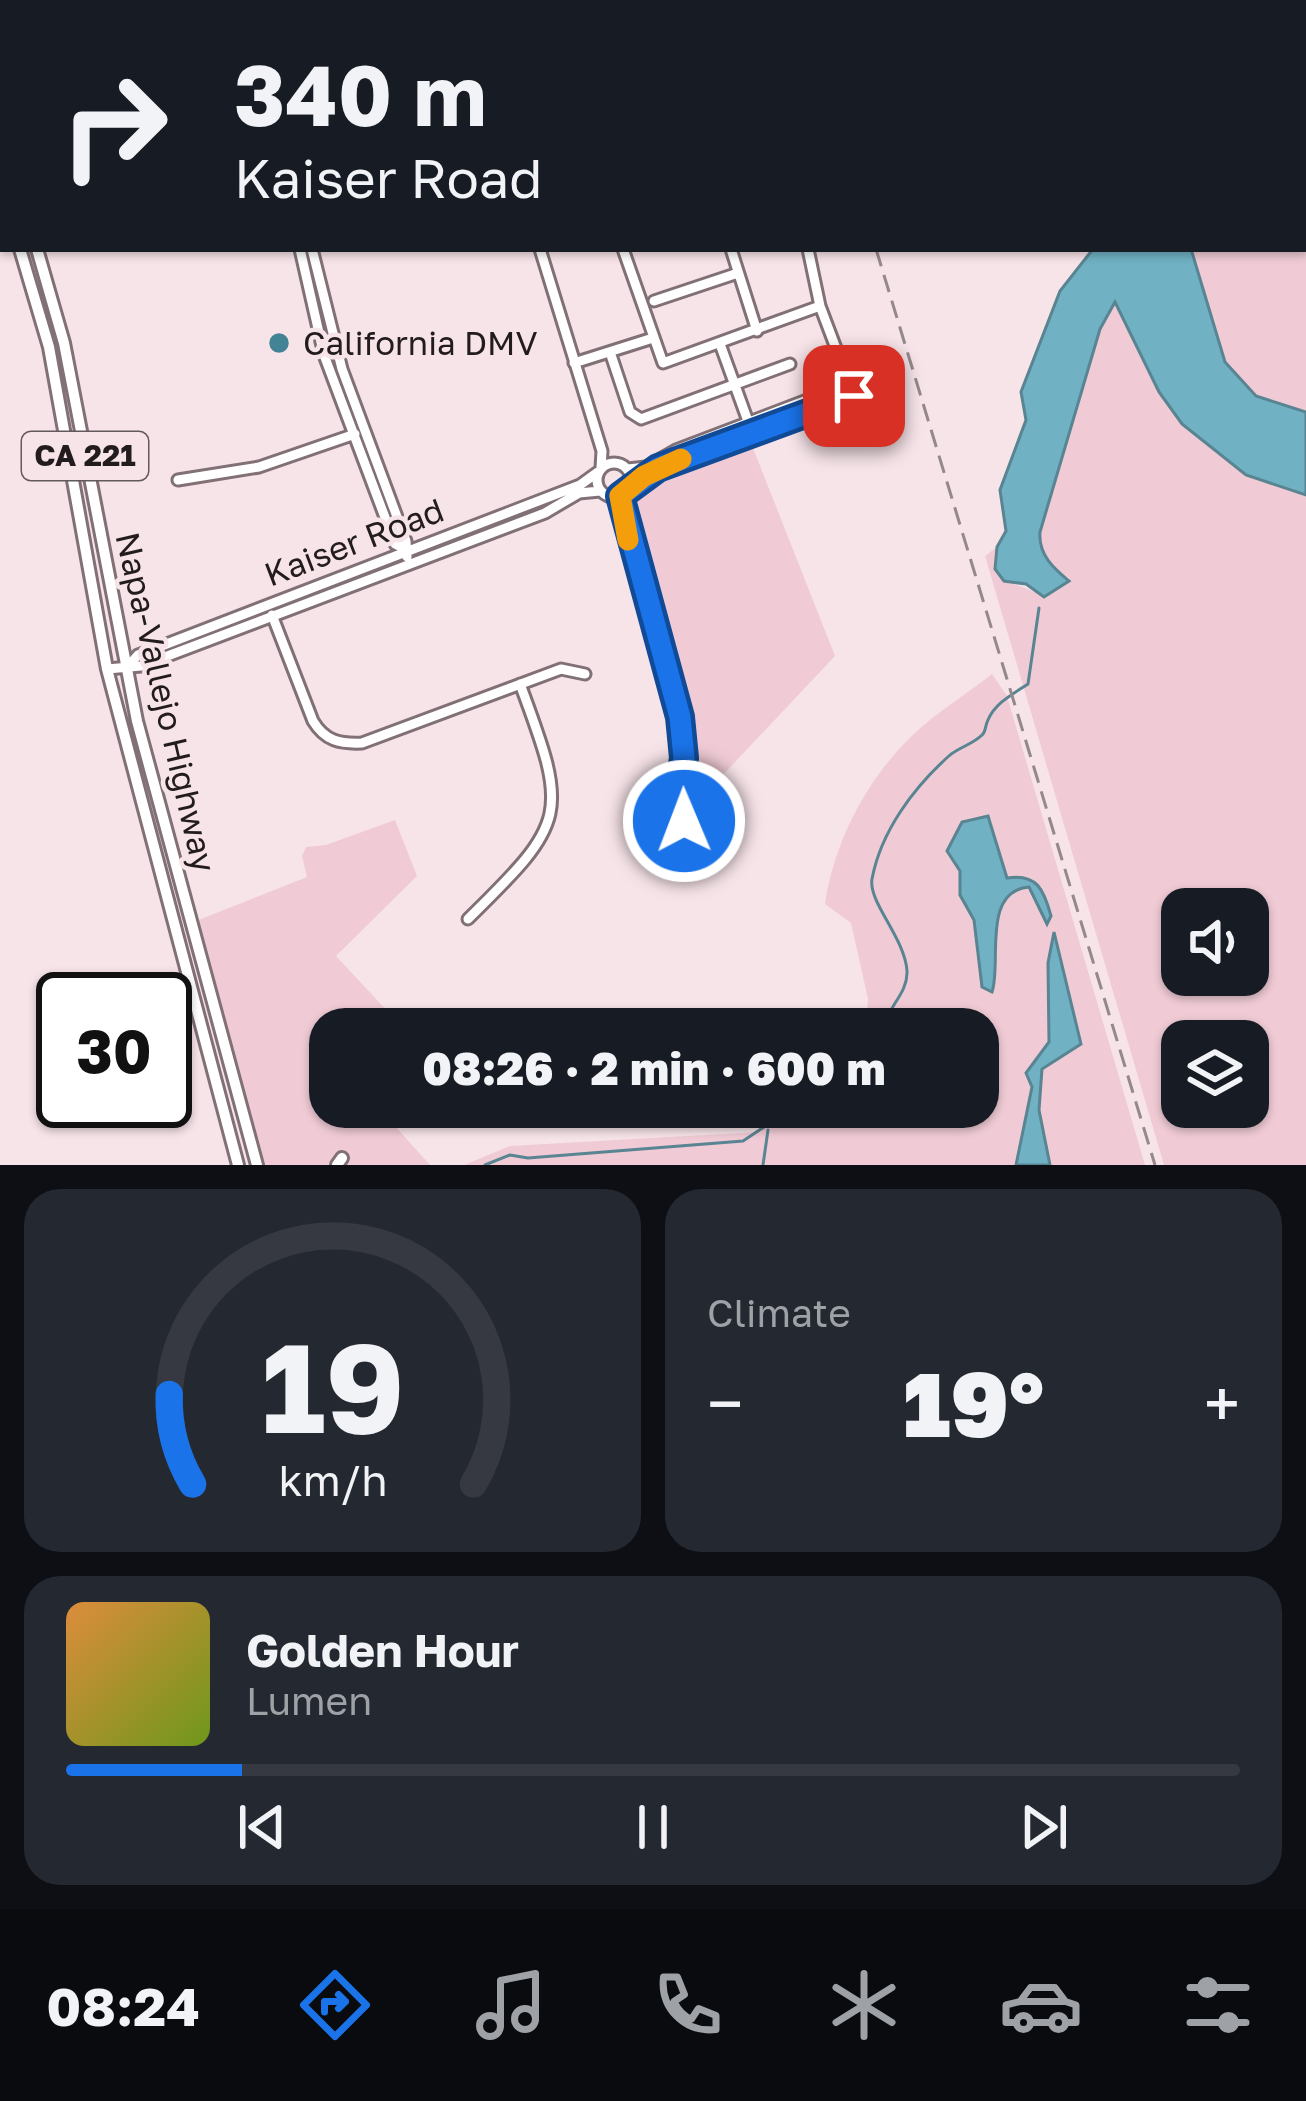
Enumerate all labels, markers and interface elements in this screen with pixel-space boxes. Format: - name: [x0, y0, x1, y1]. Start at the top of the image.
- text: 340 m: [234, 44, 487, 144]
- icon: right: [36, 48, 192, 204]
- text: Kaiser Road: [234, 145, 543, 210]
- place label: California DMV: [303, 323, 538, 362]
- marker: California DMV: [266, 330, 292, 356]
- pin: [803, 345, 905, 447]
- icon: arrive: [821, 363, 887, 429]
- road number: CA 221: [22, 432, 148, 480]
- street label: Kaiser Road: [259, 490, 449, 594]
- street label: Napa-Vallejo Highway: [108, 528, 225, 876]
- position arrow: [621, 758, 747, 884]
- map controls: [1161, 888, 1269, 1128]
- button: sound: [1161, 888, 1269, 996]
- speed limit sign: 30: [36, 972, 192, 1128]
- button: layers: [1161, 1020, 1269, 1128]
- text: 08:26 · 2 min · 600 m: [422, 1041, 886, 1095]
- text: Climate: [707, 1289, 851, 1336]
- text: 19: [261, 1311, 404, 1460]
- text: 19°: [903, 1349, 1044, 1457]
- text: −: [707, 1363, 743, 1443]
- text: +: [1204, 1363, 1240, 1443]
- text: km/h: [278, 1453, 387, 1504]
- text: Golden Hour: [246, 1623, 519, 1677]
- text: Lumen: [246, 1677, 372, 1724]
- icon: previous: [229, 1794, 295, 1860]
- icon: pause: [620, 1794, 686, 1860]
- icon: next: [1011, 1794, 1077, 1860]
- icon: directions: [293, 1963, 377, 2047]
- icon: music: [469, 1963, 553, 2047]
- icon: phone: [646, 1963, 730, 2047]
- icon: climate: [822, 1963, 906, 2047]
- icon: car: [999, 1963, 1083, 2047]
- icon: filters: [1176, 1963, 1260, 2047]
- text: 08:24: [46, 1973, 200, 2038]

